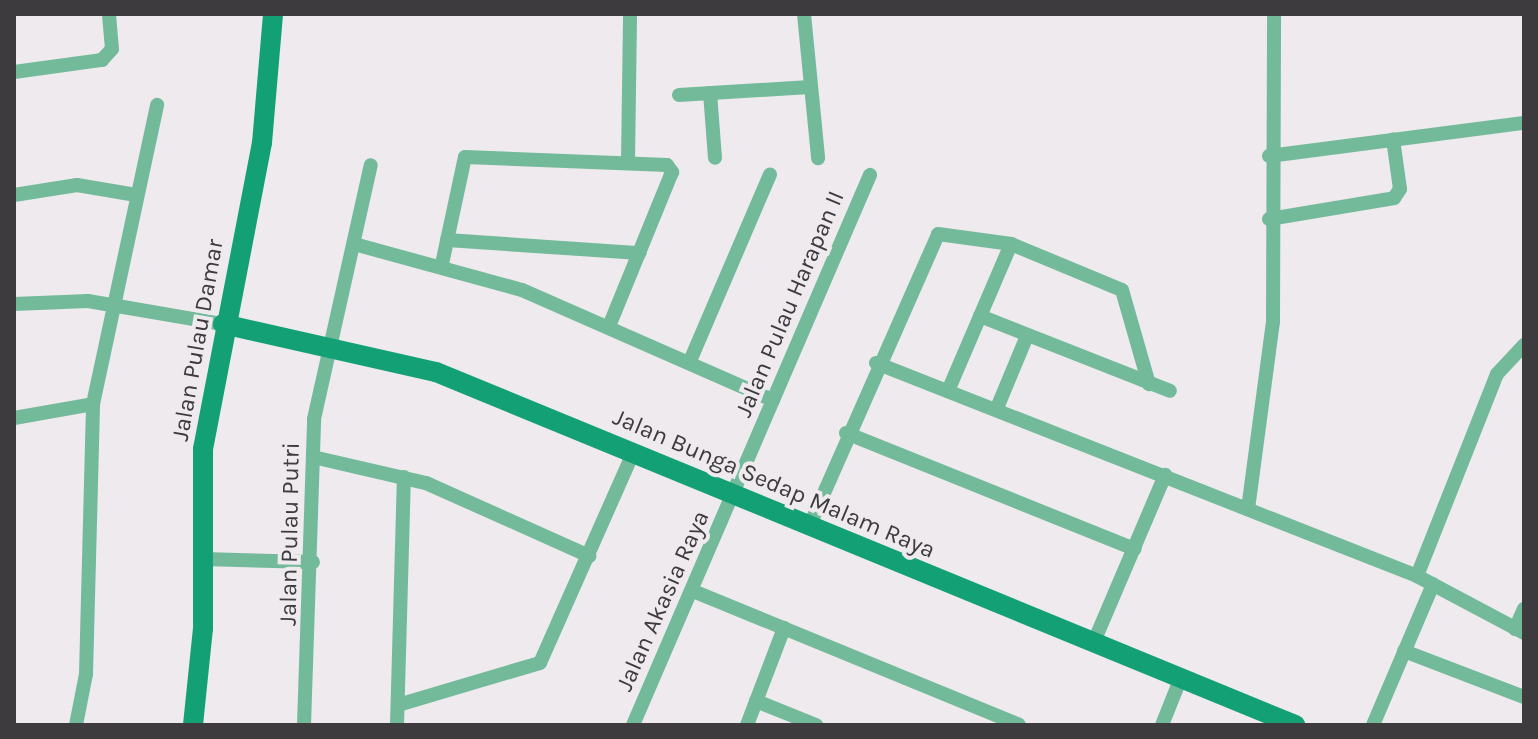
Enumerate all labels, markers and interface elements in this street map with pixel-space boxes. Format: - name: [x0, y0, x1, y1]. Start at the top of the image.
- street label: Jalan Pulau Harapan II: [729, 187, 851, 421]
- street label: Jalan Pulau Damar: [166, 237, 230, 443]
- street label: Jalan Bunga Sedap Malam Raya: [609, 403, 939, 565]
- street label: Jalan Pulau Putri: [274, 442, 306, 626]
- street label: Jalan Akasia Raya: [610, 506, 716, 696]

